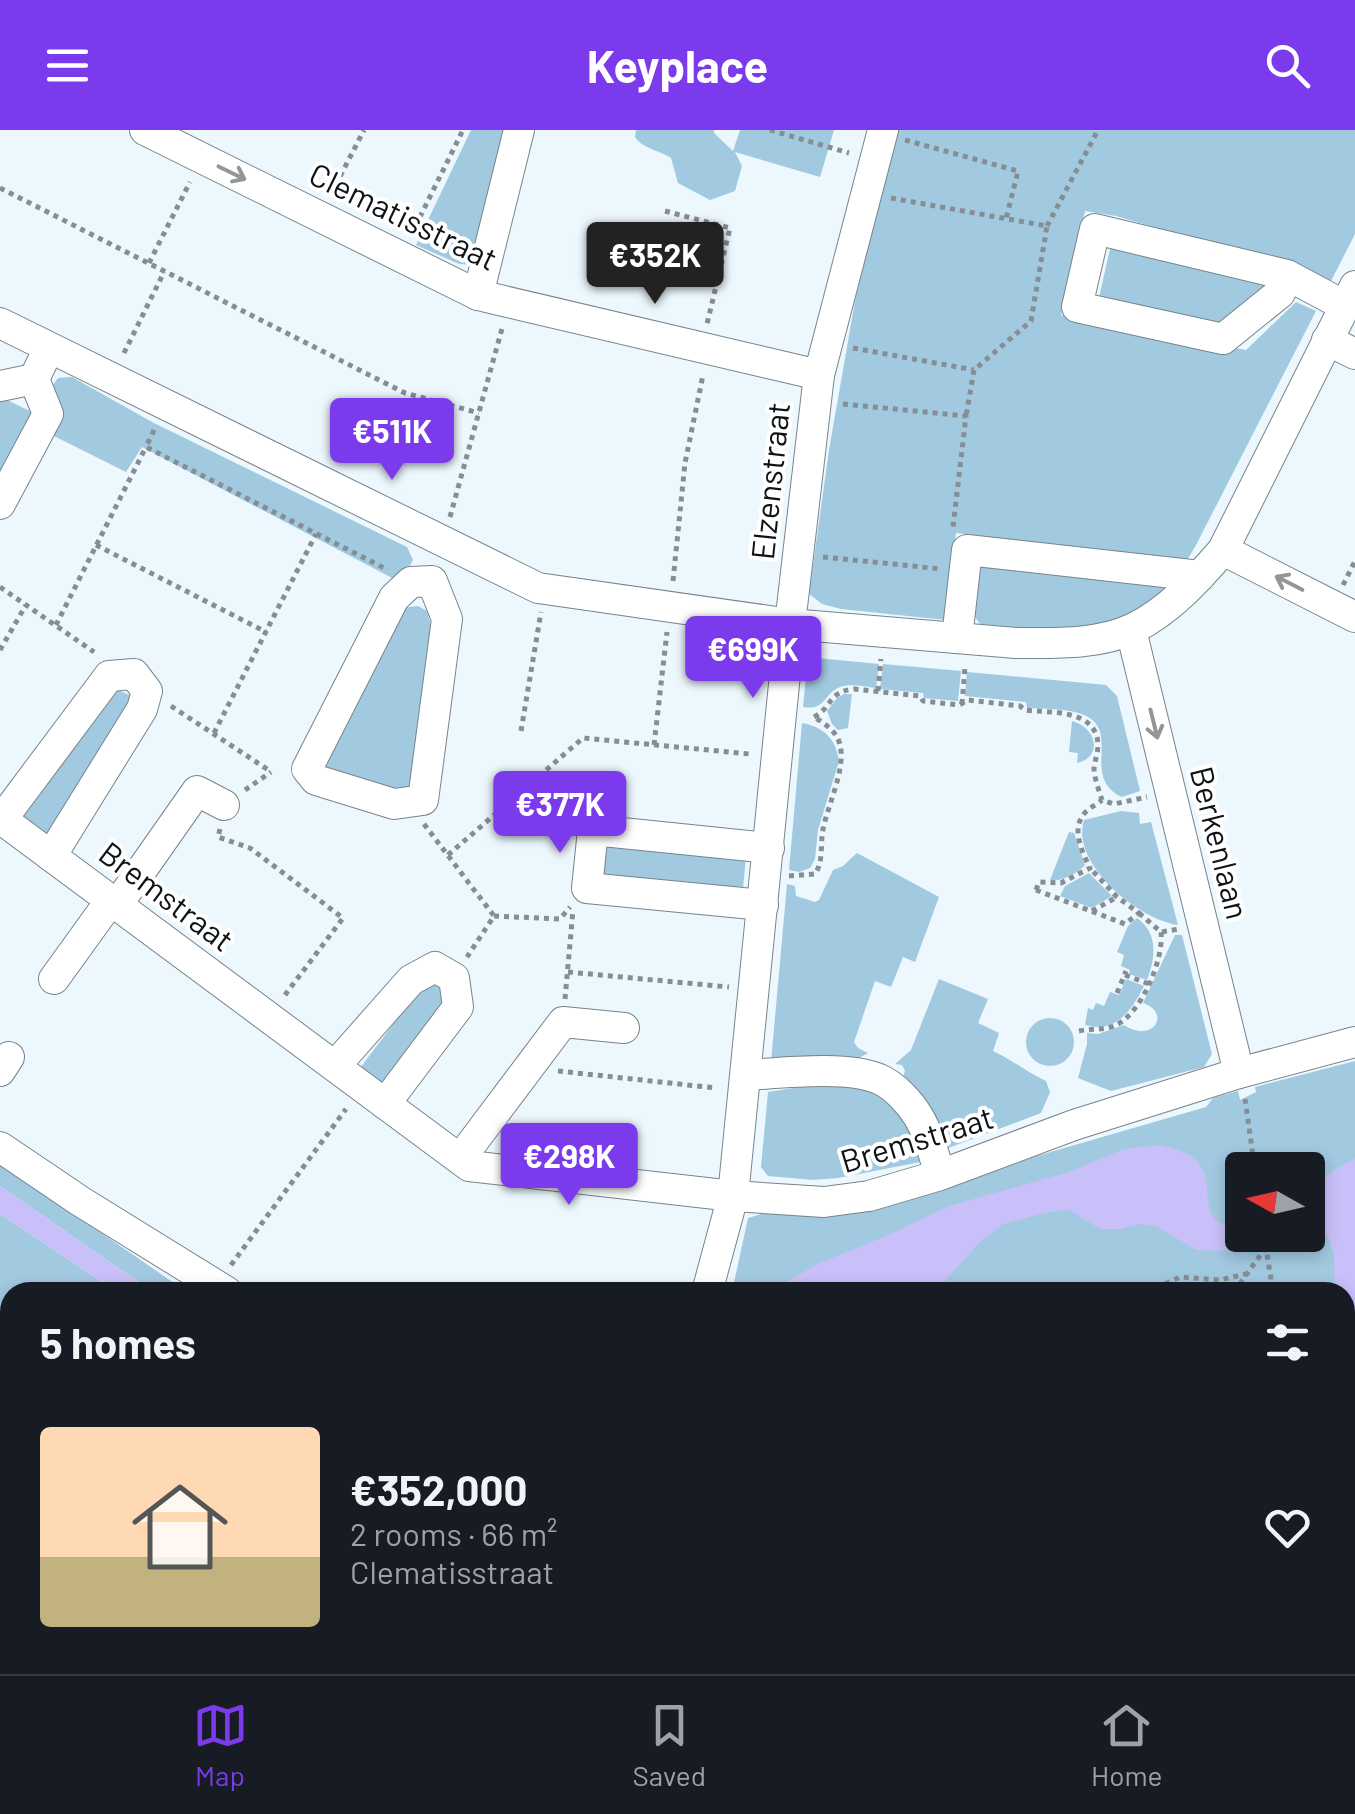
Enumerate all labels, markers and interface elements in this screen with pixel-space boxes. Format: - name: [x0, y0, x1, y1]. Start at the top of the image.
- icon: menu: [40, 38, 95, 93]
- text: Keyplace: [587, 38, 768, 92]
- icon: search: [1260, 38, 1315, 93]
- street label: Clematisstraat: [304, 153, 504, 277]
- one-way arrow: [217, 165, 247, 184]
- pin: €352K: [585, 222, 725, 307]
- text: €352K: [609, 235, 701, 273]
- pin: €511K: [322, 398, 462, 483]
- street label: Elzenstraat: [742, 400, 796, 561]
- text: €511K: [352, 411, 432, 449]
- one-way arrow: [1275, 573, 1304, 592]
- pin: €699K: [683, 616, 823, 701]
- text: €699K: [707, 629, 799, 667]
- one-way arrow: [1146, 707, 1164, 739]
- street label: Berkenlaan: [1184, 762, 1258, 923]
- pin: €377K: [490, 771, 630, 856]
- text: €377K: [515, 784, 605, 822]
- street label: Bremstraat: [93, 833, 242, 958]
- street label: Bremstraat: [835, 1097, 997, 1179]
- pin: €298K: [499, 1123, 639, 1208]
- text: €298K: [523, 1136, 615, 1174]
- north arrow: [1225, 1152, 1325, 1252]
- map controls: [1225, 1152, 1325, 1252]
- icon: filters: [1260, 1315, 1315, 1370]
- text: 5 homes: [40, 1317, 196, 1367]
- text: €352,000: [350, 1464, 527, 1514]
- icon: home: [120, 1467, 240, 1587]
- icon: heart: [1260, 1500, 1315, 1555]
- text: 2 rooms · 66 m²: [350, 1514, 558, 1552]
- text: Clematisstraat: [350, 1552, 554, 1590]
- tab: Map: [193, 1698, 248, 1792]
- tab: Saved: [633, 1698, 706, 1792]
- tab: Home: [1091, 1698, 1162, 1792]

